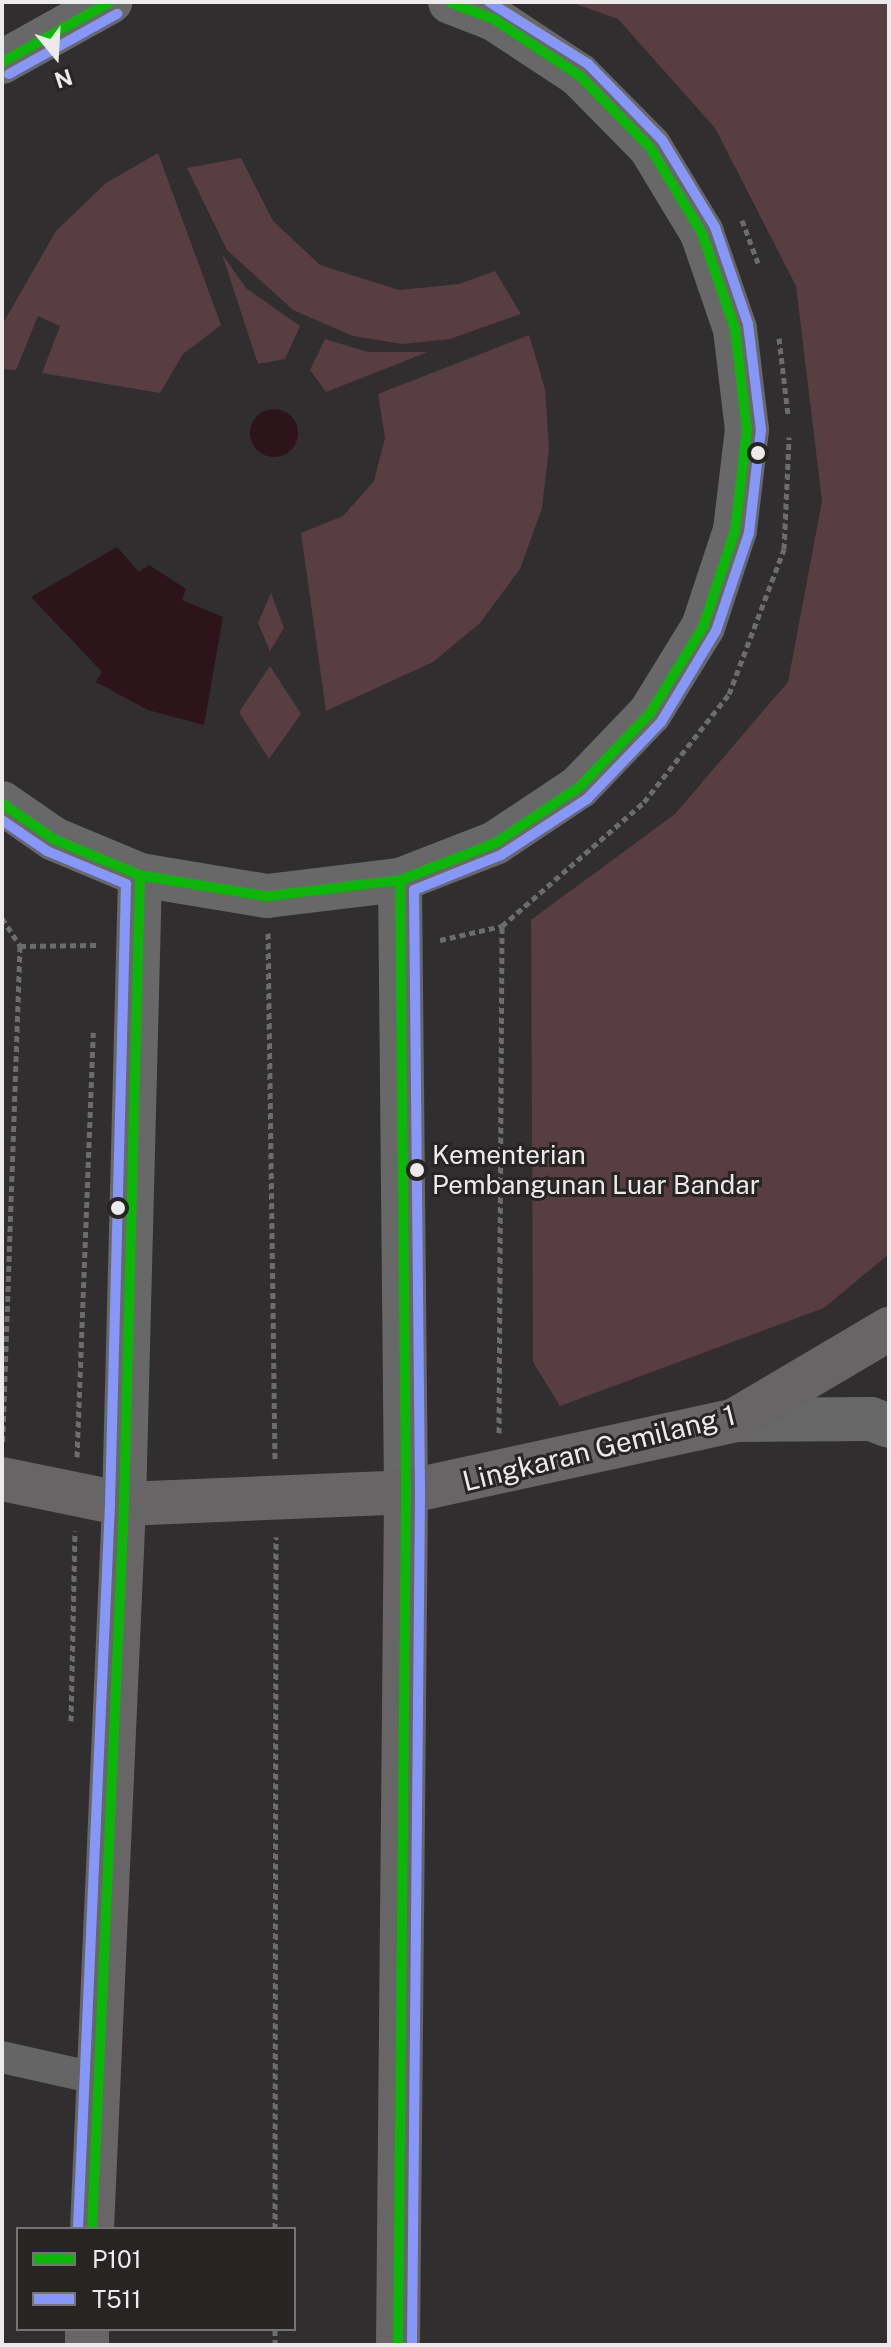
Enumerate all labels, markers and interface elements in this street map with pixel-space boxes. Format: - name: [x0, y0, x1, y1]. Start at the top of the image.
- north arrow: [16, 16, 96, 96]
- text: N: [51, 64, 76, 94]
- unlabelled marker: [750, 445, 766, 461]
- place label: Kementerian Pembangunan Luar Bandar: [432, 1139, 760, 1200]
- marker: Kementerian Pembangunan Luar Bandar: [409, 1162, 425, 1178]
- unlabelled marker: [110, 1200, 126, 1216]
- street label: Lingkaran Gemilang 1: [459, 1398, 739, 1498]
- legend: [16, 2227, 296, 2331]
- text: P101: [92, 2245, 142, 2273]
- text: T511: [92, 2285, 141, 2313]

